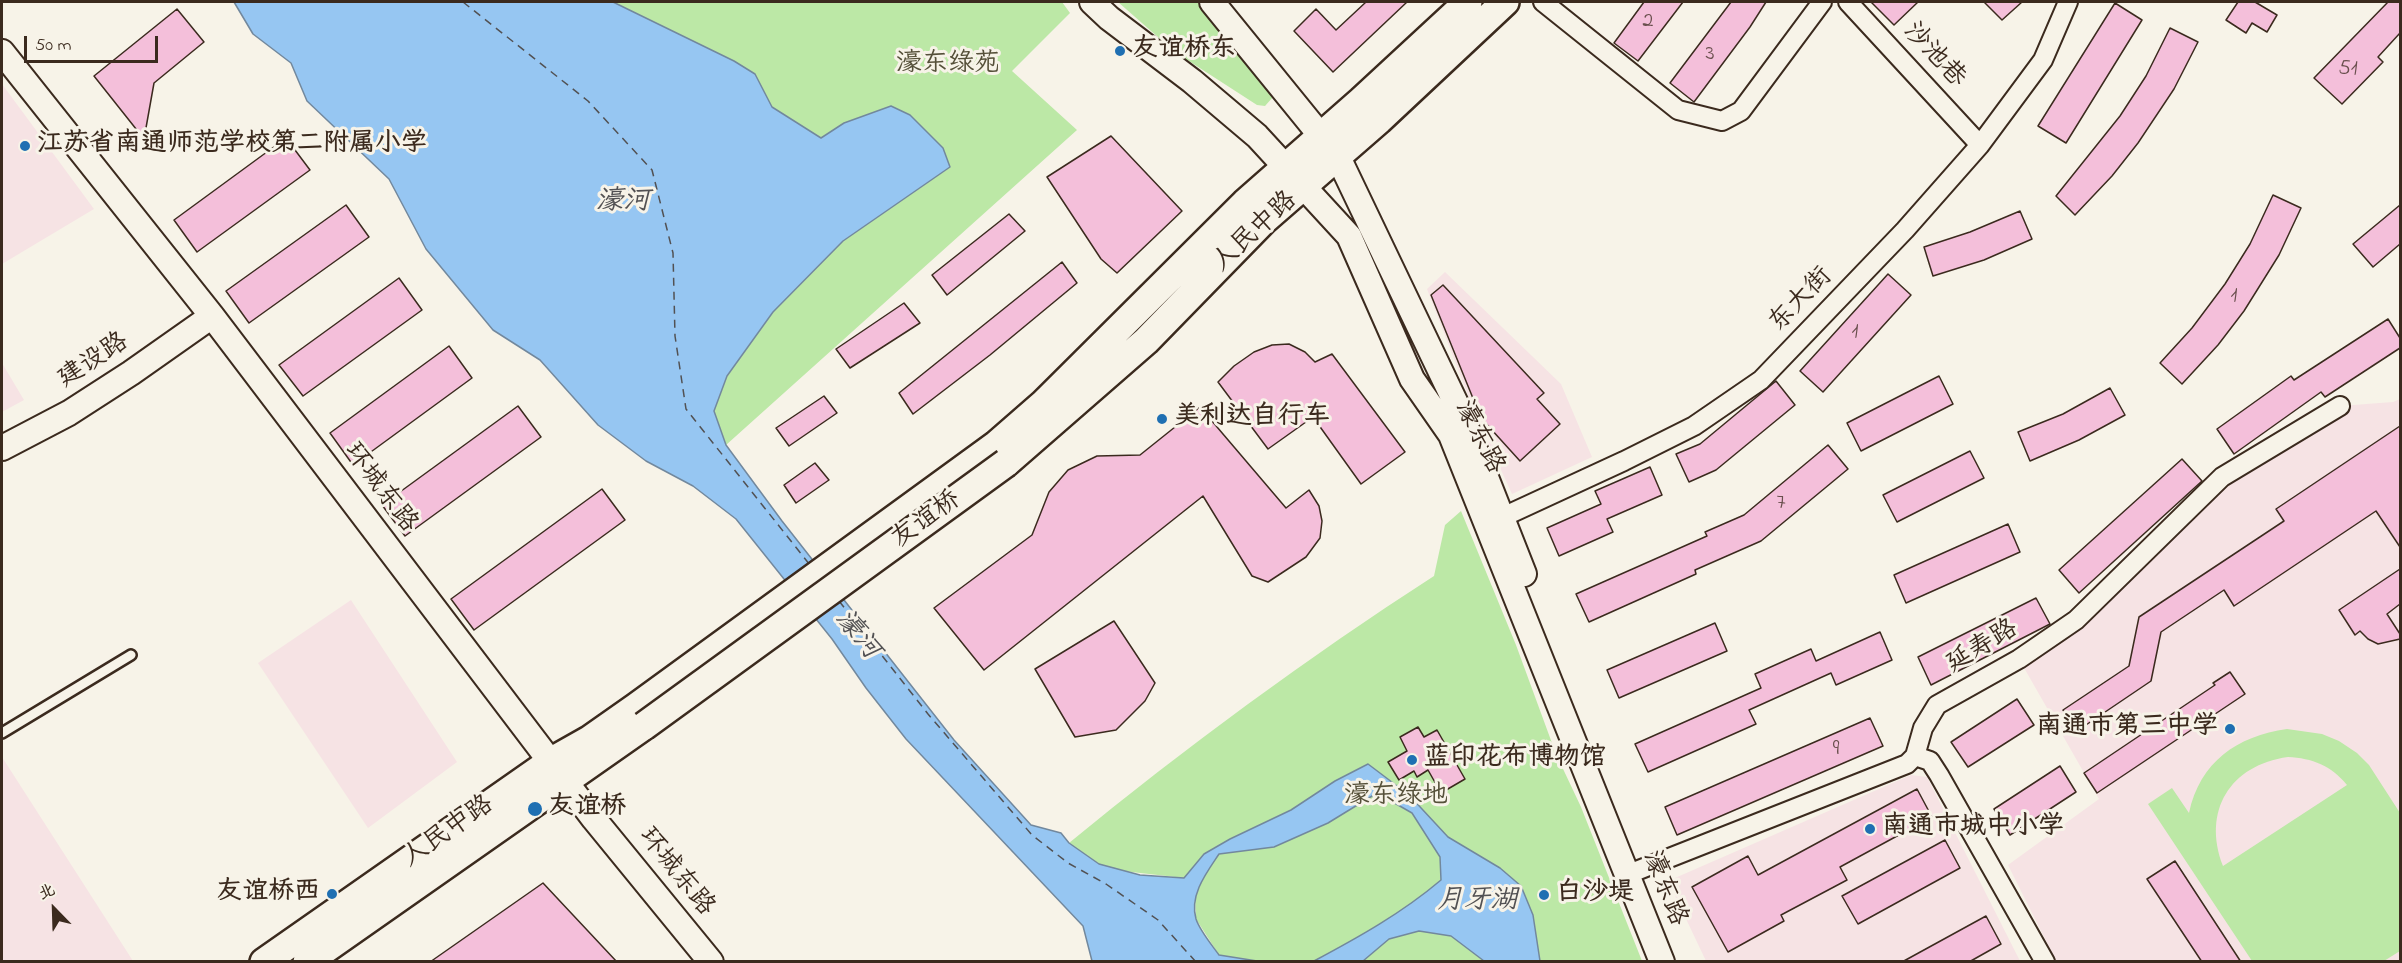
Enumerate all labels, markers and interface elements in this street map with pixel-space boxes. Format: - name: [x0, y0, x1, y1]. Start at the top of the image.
- house number: 2: [1643, 9, 1653, 35]
- street label: 沙池巷: [1895, 17, 1971, 95]
- scale bar: [27, 24, 160, 62]
- text: 50 m: [35, 33, 72, 59]
- place label: 友谊桥东: [1132, 35, 1236, 67]
- house number: 3: [1705, 42, 1715, 68]
- marker: 友谊桥东: [1113, 44, 1127, 58]
- park label: 濠东绿苑: [896, 50, 1000, 82]
- house number: 51: [2338, 57, 2358, 83]
- place label: 江苏省南通师范学校第二附属小学: [37, 130, 427, 162]
- marker: 江苏省南通师范学校第二附属小学: [18, 139, 32, 153]
- street label: 人民中路: [1207, 186, 1305, 280]
- water label: 濠河: [596, 188, 650, 220]
- street label: 东大街: [1764, 262, 1840, 340]
- house number: 1: [2231, 284, 2237, 310]
- house number: 1: [1852, 320, 1858, 346]
- street label: 建设路: [53, 328, 135, 396]
- street label: 濠东路: [1446, 396, 1510, 480]
- place label: 美利达自行车: [1174, 403, 1330, 435]
- marker: 美利达自行车: [1155, 412, 1169, 426]
- street label: 环城东路: [335, 438, 423, 540]
- street label: 友谊桥: [886, 485, 968, 557]
- house number: 7: [1776, 491, 1786, 517]
- water label: 濠河: [826, 605, 886, 667]
- street label: 延寿路: [1942, 615, 2024, 681]
- place label: 南通市第三中学: [2036, 713, 2218, 745]
- marker: 南通市第三中学: [2223, 722, 2237, 736]
- house number: 9: [1833, 737, 1839, 763]
- place label: 蓝印花布博物馆: [1424, 744, 1606, 776]
- marker: 蓝印花布博物馆: [1405, 753, 1419, 767]
- park label: 濠东绿地: [1344, 782, 1448, 814]
- street label: 人民中路: [397, 790, 501, 876]
- place label: 友谊桥: [548, 793, 626, 825]
- marker: 友谊桥: [526, 800, 544, 818]
- place label: 南通市城中小学: [1882, 813, 2064, 845]
- marker: 南通市城中小学: [1863, 822, 1877, 836]
- street label: 环城东路: [630, 823, 720, 923]
- street label: 濠东路: [1634, 847, 1692, 931]
- text: 北: [35, 878, 59, 907]
- place label: 友谊桥西: [216, 878, 320, 910]
- north arrow: [24, 879, 84, 939]
- place label: 白沙堤: [1556, 879, 1634, 911]
- marker: 友谊桥西: [325, 887, 339, 901]
- water label: 月牙湖: [1437, 887, 1517, 919]
- marker: 白沙堤: [1537, 888, 1551, 902]

